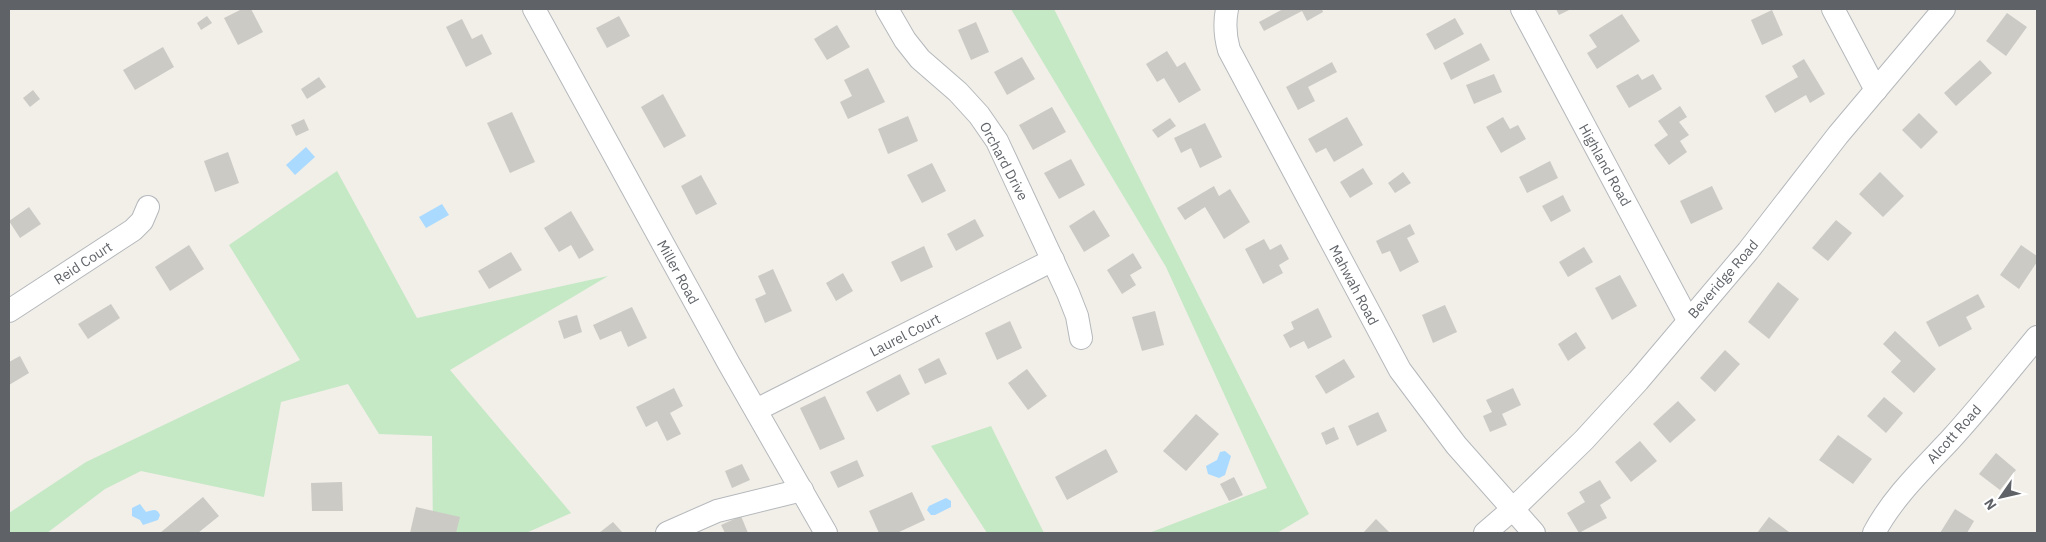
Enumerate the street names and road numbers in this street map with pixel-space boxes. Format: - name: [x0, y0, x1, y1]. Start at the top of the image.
- street label: Orchard Drive: [976, 119, 1032, 204]
- street label: Highland Road: [1575, 121, 1635, 209]
- street label: Beveridge Road: [1684, 236, 1762, 322]
- street label: Reid Court: [50, 237, 116, 289]
- street label: Miller Road: [653, 237, 703, 307]
- street label: Mahwah Road: [1325, 242, 1383, 328]
- street label: Laurel Court: [867, 309, 943, 360]
- street label: Alcott Road: [1923, 401, 1985, 467]

